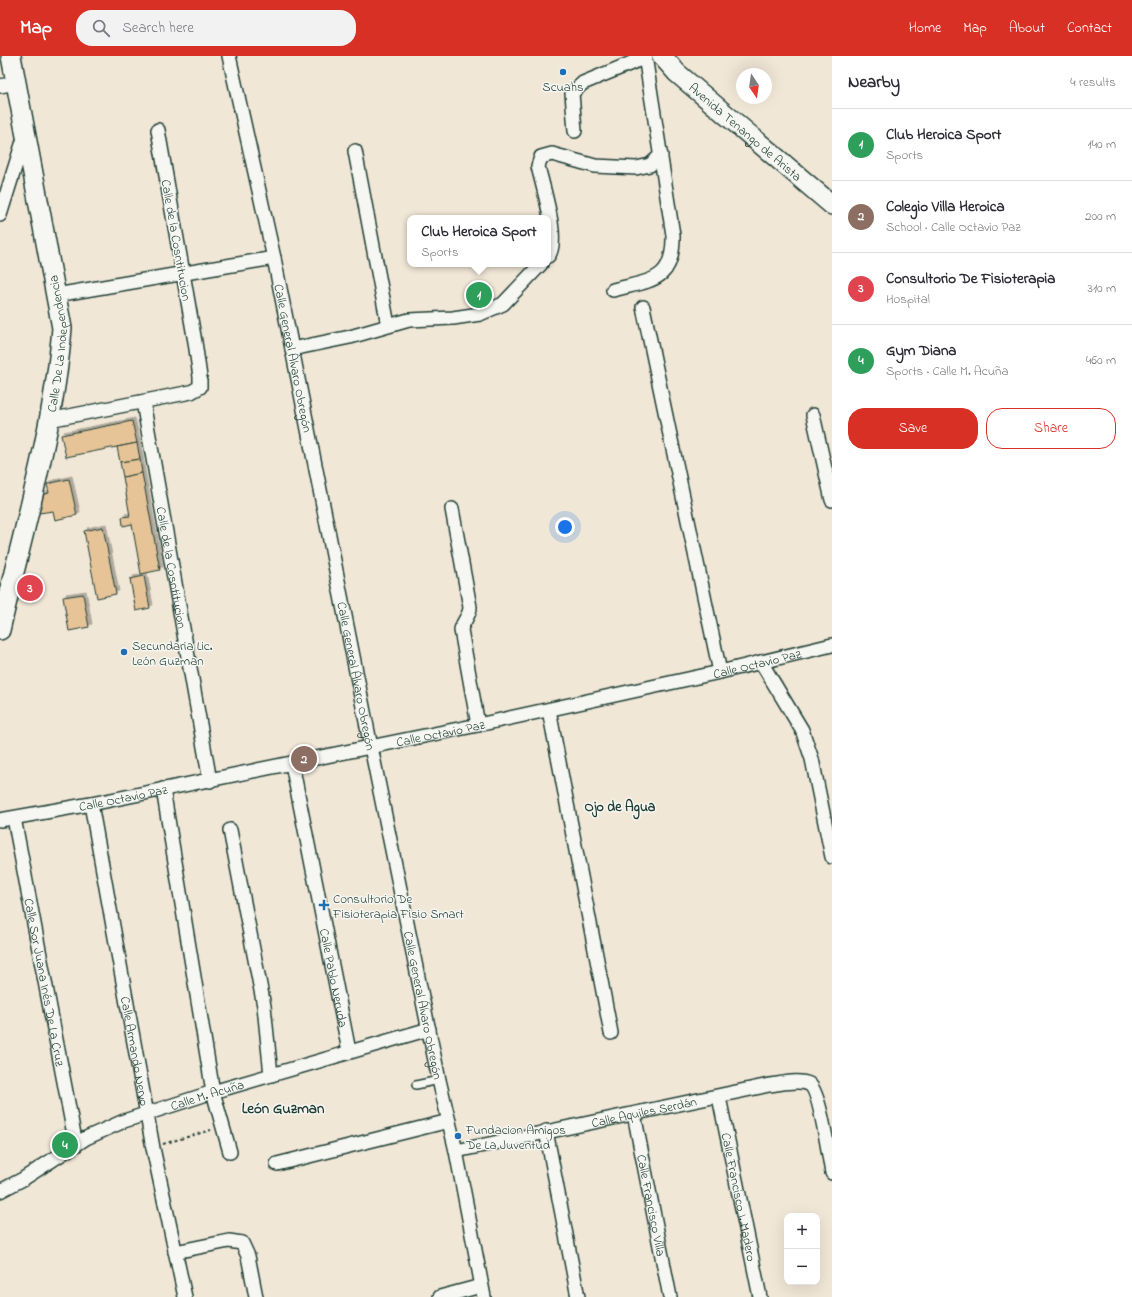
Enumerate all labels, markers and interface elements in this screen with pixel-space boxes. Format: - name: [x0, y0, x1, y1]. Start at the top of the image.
- search box: [76, 10, 356, 46]
- text: Map: [20, 15, 52, 42]
- icon: search: [90, 17, 112, 39]
- text: Search here: [122, 17, 194, 39]
- text: Home: [909, 18, 941, 39]
- text: Map: [963, 18, 987, 39]
- text: About: [1009, 18, 1045, 39]
- text: Contact: [1067, 18, 1112, 39]
- marker: Scuahs: [558, 67, 568, 77]
- north arrow: [736, 68, 772, 104]
- text: Nearby: [848, 70, 900, 95]
- text: 4 results: [1070, 73, 1116, 92]
- place label: Scuahs: [542, 78, 584, 97]
- street label: Avenida Tenango de Arista: [684, 79, 806, 186]
- text: Club Heroica Sport: [886, 124, 1001, 146]
- text: 1: [859, 135, 863, 154]
- text: 140 m: [1088, 135, 1116, 154]
- text: Sports: [886, 146, 923, 165]
- street label: Calle de la Cosntitucion: [155, 178, 196, 303]
- text: Colegio Villa Heroica: [886, 196, 1005, 218]
- text: 2: [858, 207, 864, 226]
- text: 200 m: [1085, 207, 1116, 226]
- popup: [407, 215, 551, 267]
- text: School · Calle Octavio Paz: [886, 218, 1021, 237]
- text: Club Heroica Sport: [421, 221, 537, 243]
- text: Sports: [421, 243, 459, 262]
- text: Consultorio De Fisioterapia: [886, 268, 1055, 290]
- street label: Calle De La Independencia: [43, 274, 73, 414]
- text: 3: [858, 279, 864, 298]
- text: 310 m: [1088, 279, 1116, 298]
- pin: 1: [466, 280, 492, 310]
- street label: Calle General Álvaro Obregón: [268, 282, 316, 434]
- text: Hospital: [886, 290, 930, 309]
- text: Gym Diana: [886, 340, 956, 362]
- text: 4: [858, 351, 864, 370]
- text: 460 m: [1086, 351, 1116, 370]
- text: Sports · Calle M. Acuña: [886, 362, 1008, 381]
- button: Save: [848, 408, 978, 449]
- button: Share: [986, 408, 1116, 449]
- street label: Calle de la Cosntitucion: [151, 505, 191, 630]
- your location: [555, 517, 575, 537]
- pin: 3: [17, 573, 43, 603]
- street label: Calle General Álvaro Obregón: [331, 600, 379, 752]
- place label: Secundaria Lic. León Guzman: [132, 637, 213, 671]
- street label: Calle Octavio Paz: [711, 645, 804, 684]
- marker: Secundaria Lic. León Guzman: [119, 647, 129, 657]
- street label: Calle Octavio Paz: [395, 716, 487, 752]
- pin: 2: [291, 744, 317, 774]
- street label: Calle Octavio Paz: [77, 781, 170, 817]
- district label: Ojo de Agua: [585, 797, 656, 820]
- place label: Consultorio De Fisioterapia Fisio Smart: [332, 890, 465, 924]
- street label: Calle Sor Juana Inés De La Cruz: [18, 897, 69, 1068]
- marker: Consultorio De Fisioterapia Fisio Smart: [318, 899, 330, 911]
- street label: Calle Pablo Neruda: [314, 927, 352, 1029]
- street label: Calle General Álvaro Obregón: [398, 930, 447, 1081]
- street label: Calle Armando Nervo: [115, 995, 153, 1108]
- street label: Calle M. Acuña: [168, 1075, 247, 1116]
- street label: Calle Aquiles Serdán: [590, 1092, 699, 1133]
- district label: León Guzman: [242, 1098, 325, 1120]
- place label: Fundacion Amigos De La Juventud: [465, 1121, 566, 1155]
- pin: 4: [52, 1130, 78, 1160]
- marker: Fundacion Amigos De La Juventud: [453, 1131, 463, 1141]
- street label: Calle Francisco I. Madero: [716, 1131, 761, 1263]
- street label: Calle Francisco Villa: [631, 1153, 670, 1258]
- map controls: [784, 1213, 820, 1285]
- button: +: [784, 1213, 820, 1249]
- button: −: [784, 1249, 820, 1285]

